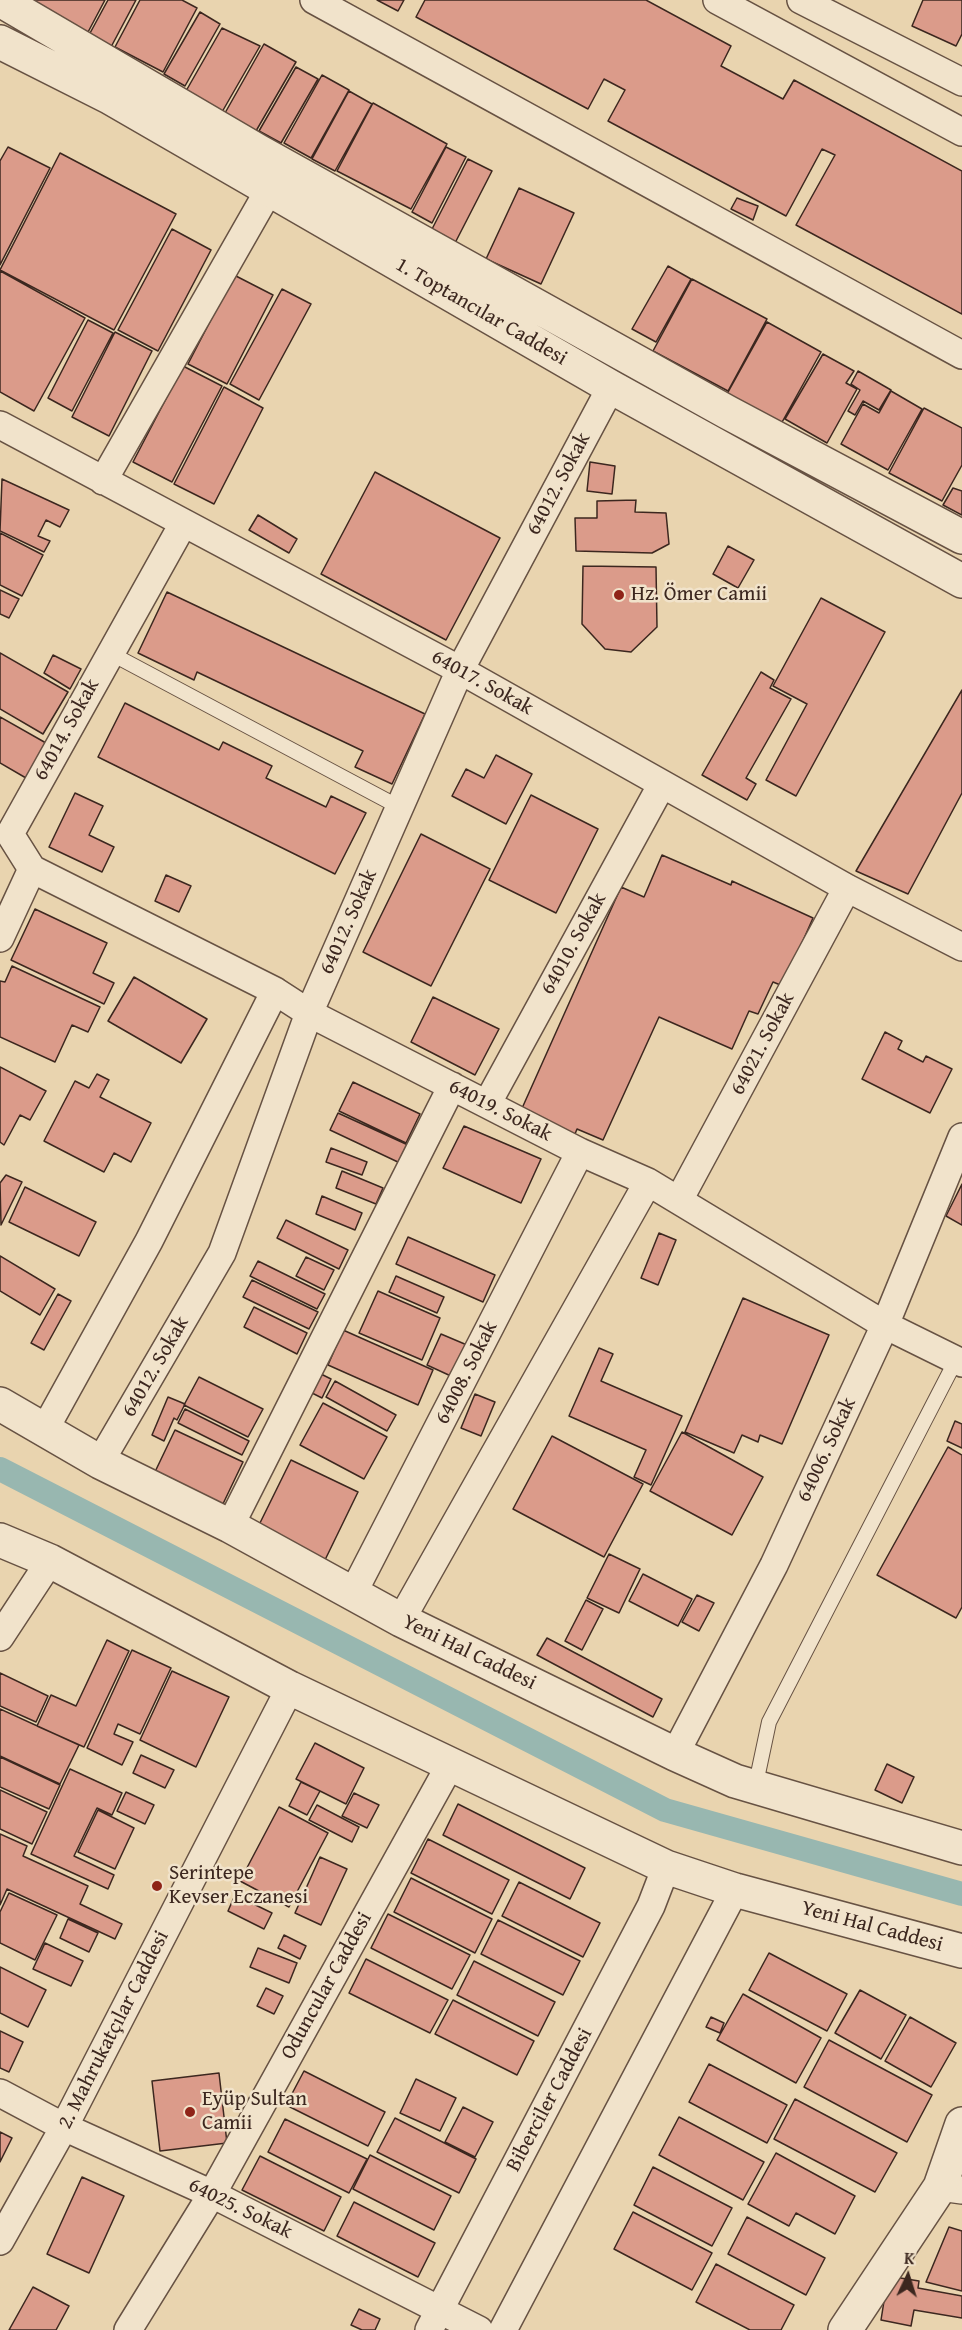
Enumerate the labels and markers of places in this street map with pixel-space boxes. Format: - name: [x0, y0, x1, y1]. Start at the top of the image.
- place label: Hz. Ömer Camii: [631, 582, 767, 608]
- marker: Hz. Ömer Camii: [612, 588, 626, 602]
- place label: Serintepe Kevser Eczanesi: [169, 1861, 308, 1911]
- marker: Serintepe Kevser Eczanesi: [150, 1879, 164, 1893]
- place label: Eyüp Sultan Camii: [202, 2087, 307, 2137]
- marker: Eyüp Sultan Camii: [183, 2105, 197, 2119]

